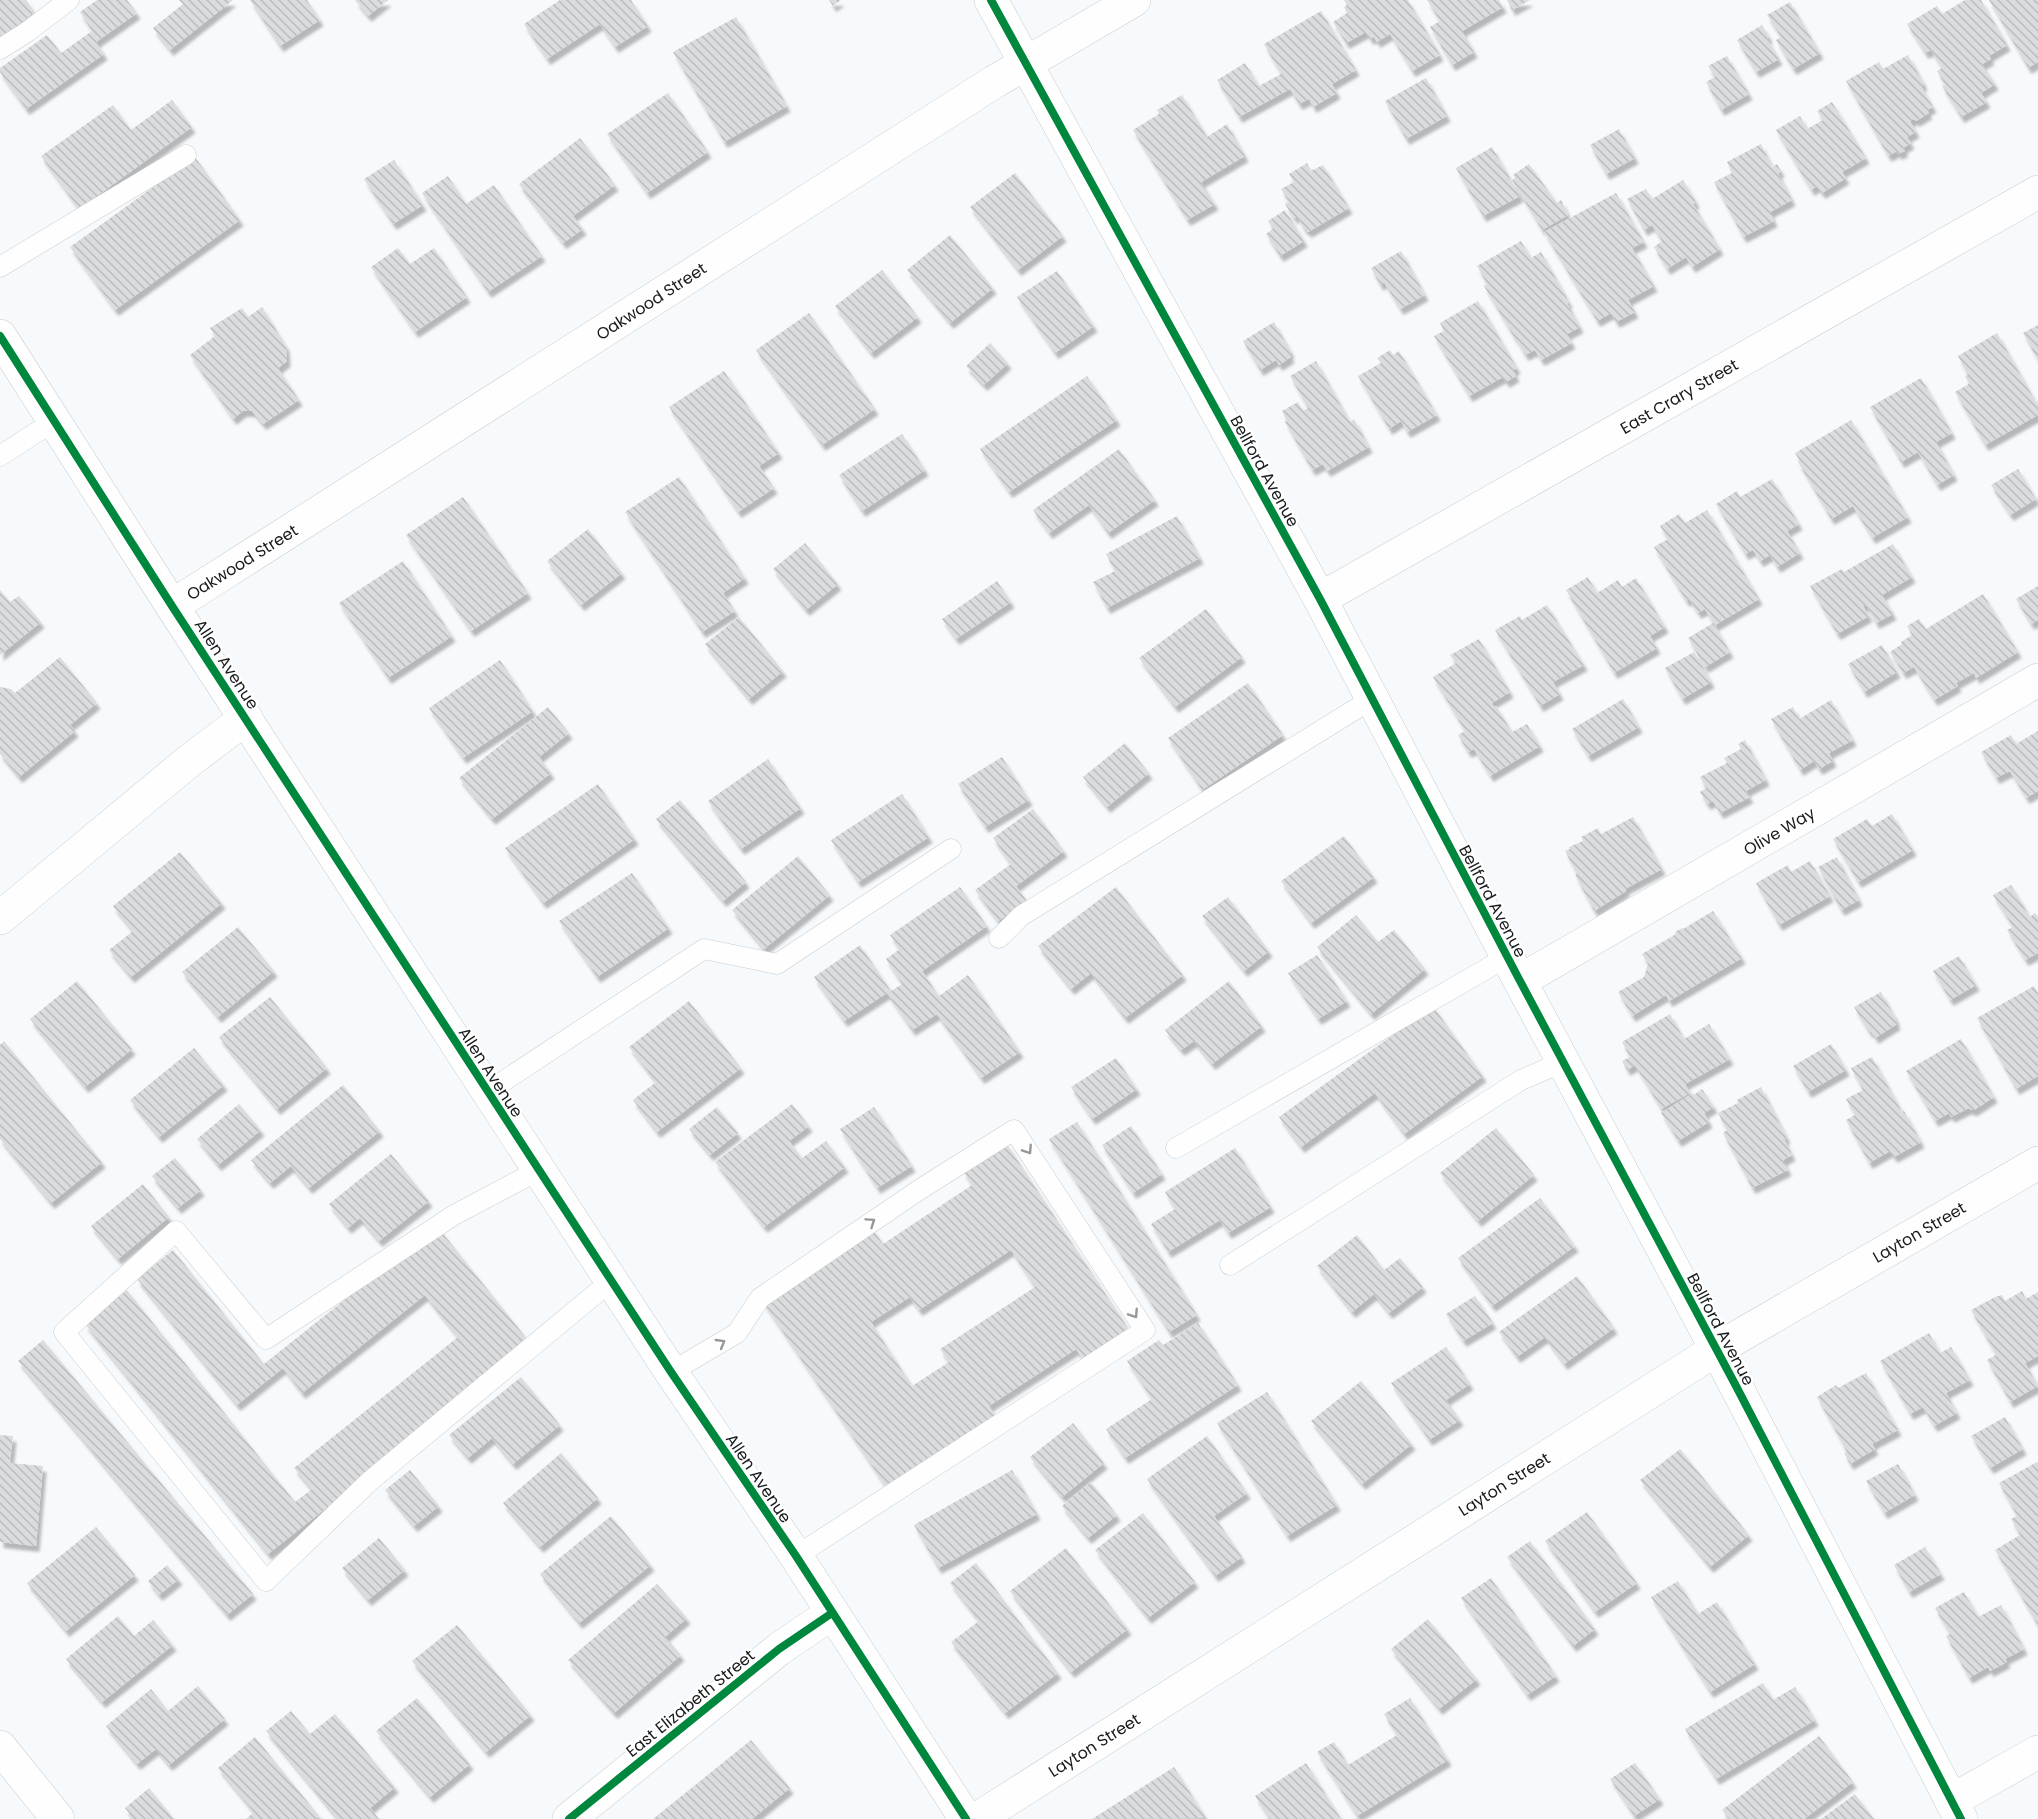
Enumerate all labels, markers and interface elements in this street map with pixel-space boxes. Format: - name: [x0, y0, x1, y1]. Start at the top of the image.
- street label: Oakwood Street: [592, 257, 711, 346]
- street label: East Crary Street: [1616, 353, 1743, 440]
- street label: Bellford Avenue: [1224, 411, 1305, 531]
- street label: Oakwood Street: [182, 519, 302, 606]
- street label: Allen Avenue: [189, 615, 264, 714]
- street label: Olive Way: [1739, 802, 1819, 861]
- street label: Bellford Avenue: [1453, 841, 1532, 962]
- street label: Allen Avenue: [453, 1023, 528, 1122]
- one-way arrow: [1020, 1144, 1032, 1154]
- street label: Layton Street: [1868, 1196, 1970, 1268]
- one-way arrow: [864, 1218, 875, 1229]
- street label: Bellford Avenue: [1681, 1269, 1760, 1390]
- one-way arrow: [1127, 1307, 1138, 1318]
- one-way arrow: [715, 1338, 725, 1350]
- street label: Allen Avenue: [720, 1429, 797, 1528]
- street label: Layton Street: [1454, 1447, 1555, 1522]
- street label: East Elizabeth Street: [621, 1644, 760, 1763]
- street label: Layton Street: [1044, 1708, 1145, 1783]

